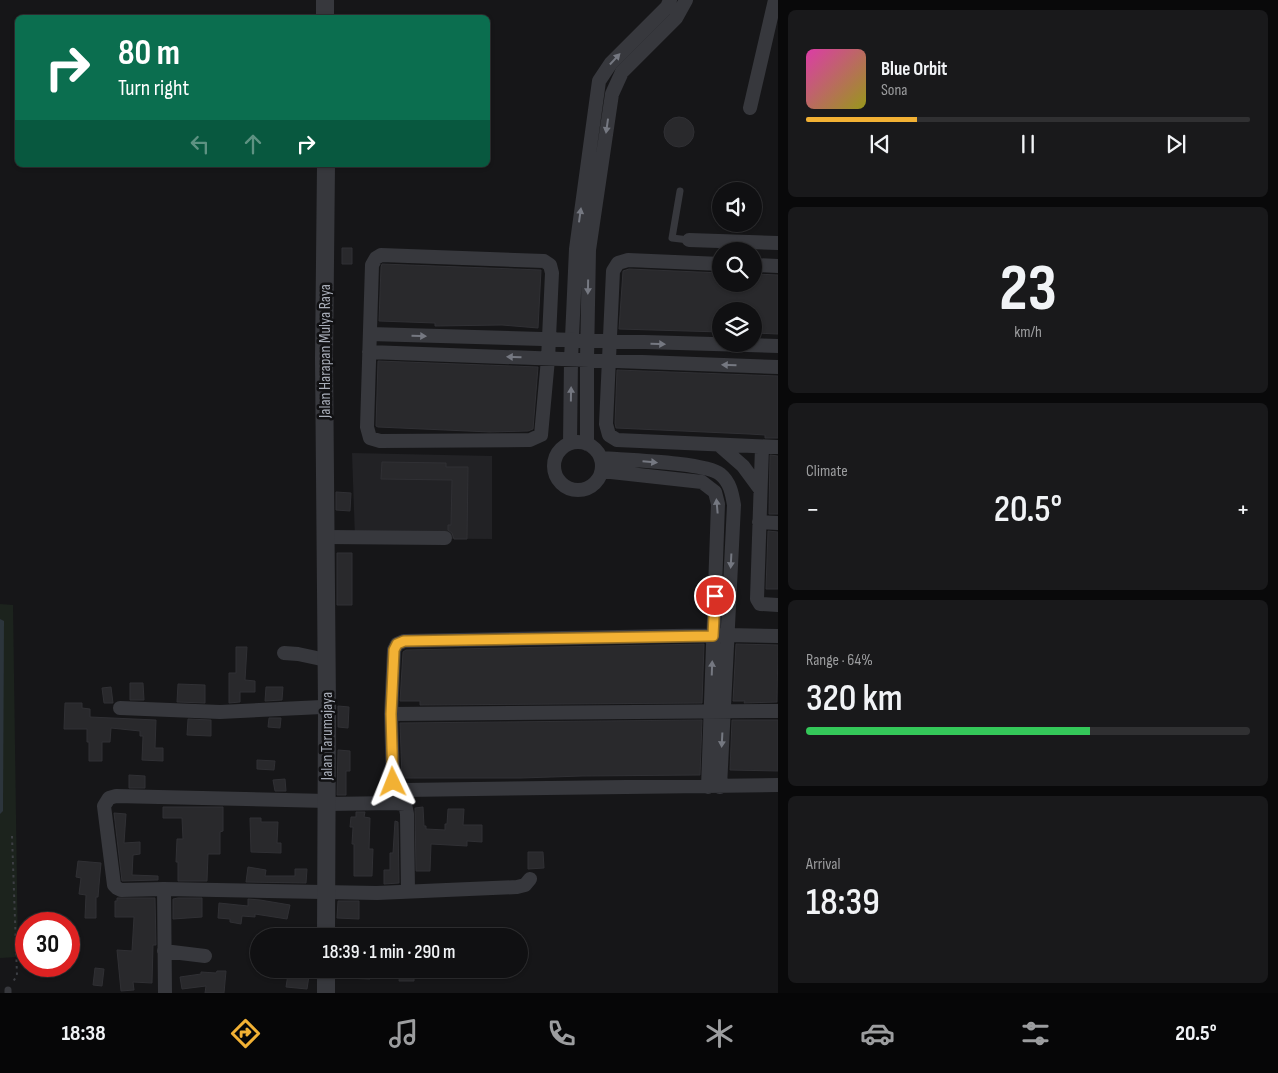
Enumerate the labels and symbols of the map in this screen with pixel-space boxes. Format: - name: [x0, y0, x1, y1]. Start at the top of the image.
- one-way arrow: [609, 54, 621, 66]
- one-way arrow: [603, 119, 611, 135]
- one-way arrow: [577, 206, 585, 222]
- one-way arrow: [584, 280, 592, 296]
- street label: Jalan Harapan Mulya Raya: [316, 284, 335, 419]
- one-way arrow: [411, 332, 427, 340]
- one-way arrow: [651, 340, 667, 348]
- one-way arrow: [506, 353, 522, 361]
- one-way arrow: [721, 361, 737, 369]
- one-way arrow: [567, 386, 575, 402]
- one-way arrow: [642, 458, 658, 466]
- one-way arrow: [713, 497, 721, 513]
- one-way arrow: [726, 553, 734, 569]
- pin: [694, 575, 736, 617]
- one-way arrow: [708, 660, 716, 676]
- street label: Jalan Tarumajaya: [318, 692, 337, 781]
- one-way arrow: [718, 733, 726, 749]
- position arrow: [366, 755, 418, 807]
- speed limit sign: 30: [15, 912, 80, 977]

